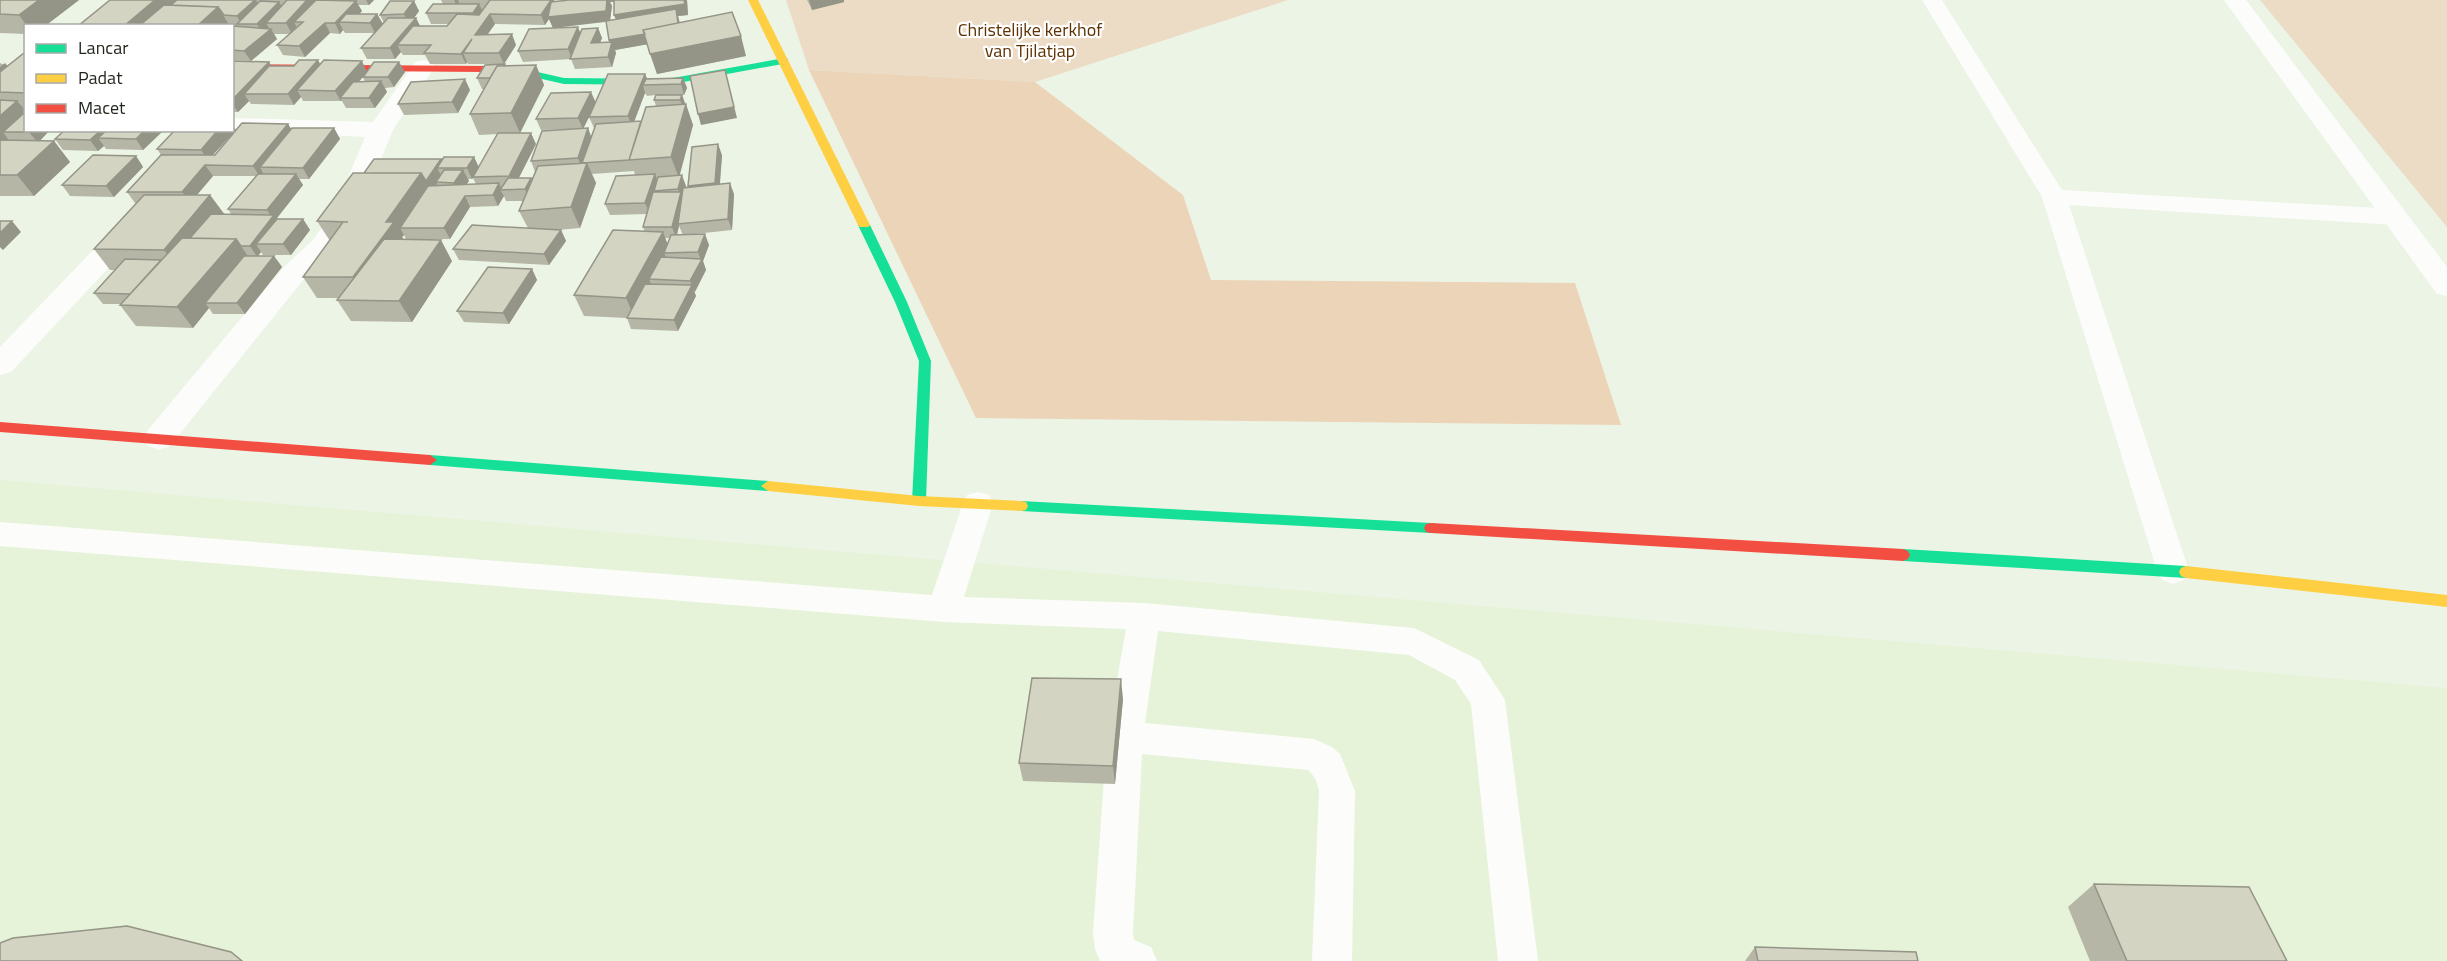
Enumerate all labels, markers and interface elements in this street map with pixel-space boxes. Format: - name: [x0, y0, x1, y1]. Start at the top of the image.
- park label: Christelijke kerkhof van Tjilatjap: [958, 16, 1102, 64]
- legend: [24, 24, 234, 132]
- text: Lancar: [78, 34, 128, 61]
- text: Padat: [78, 64, 123, 91]
- text: Macet: [78, 94, 126, 121]

